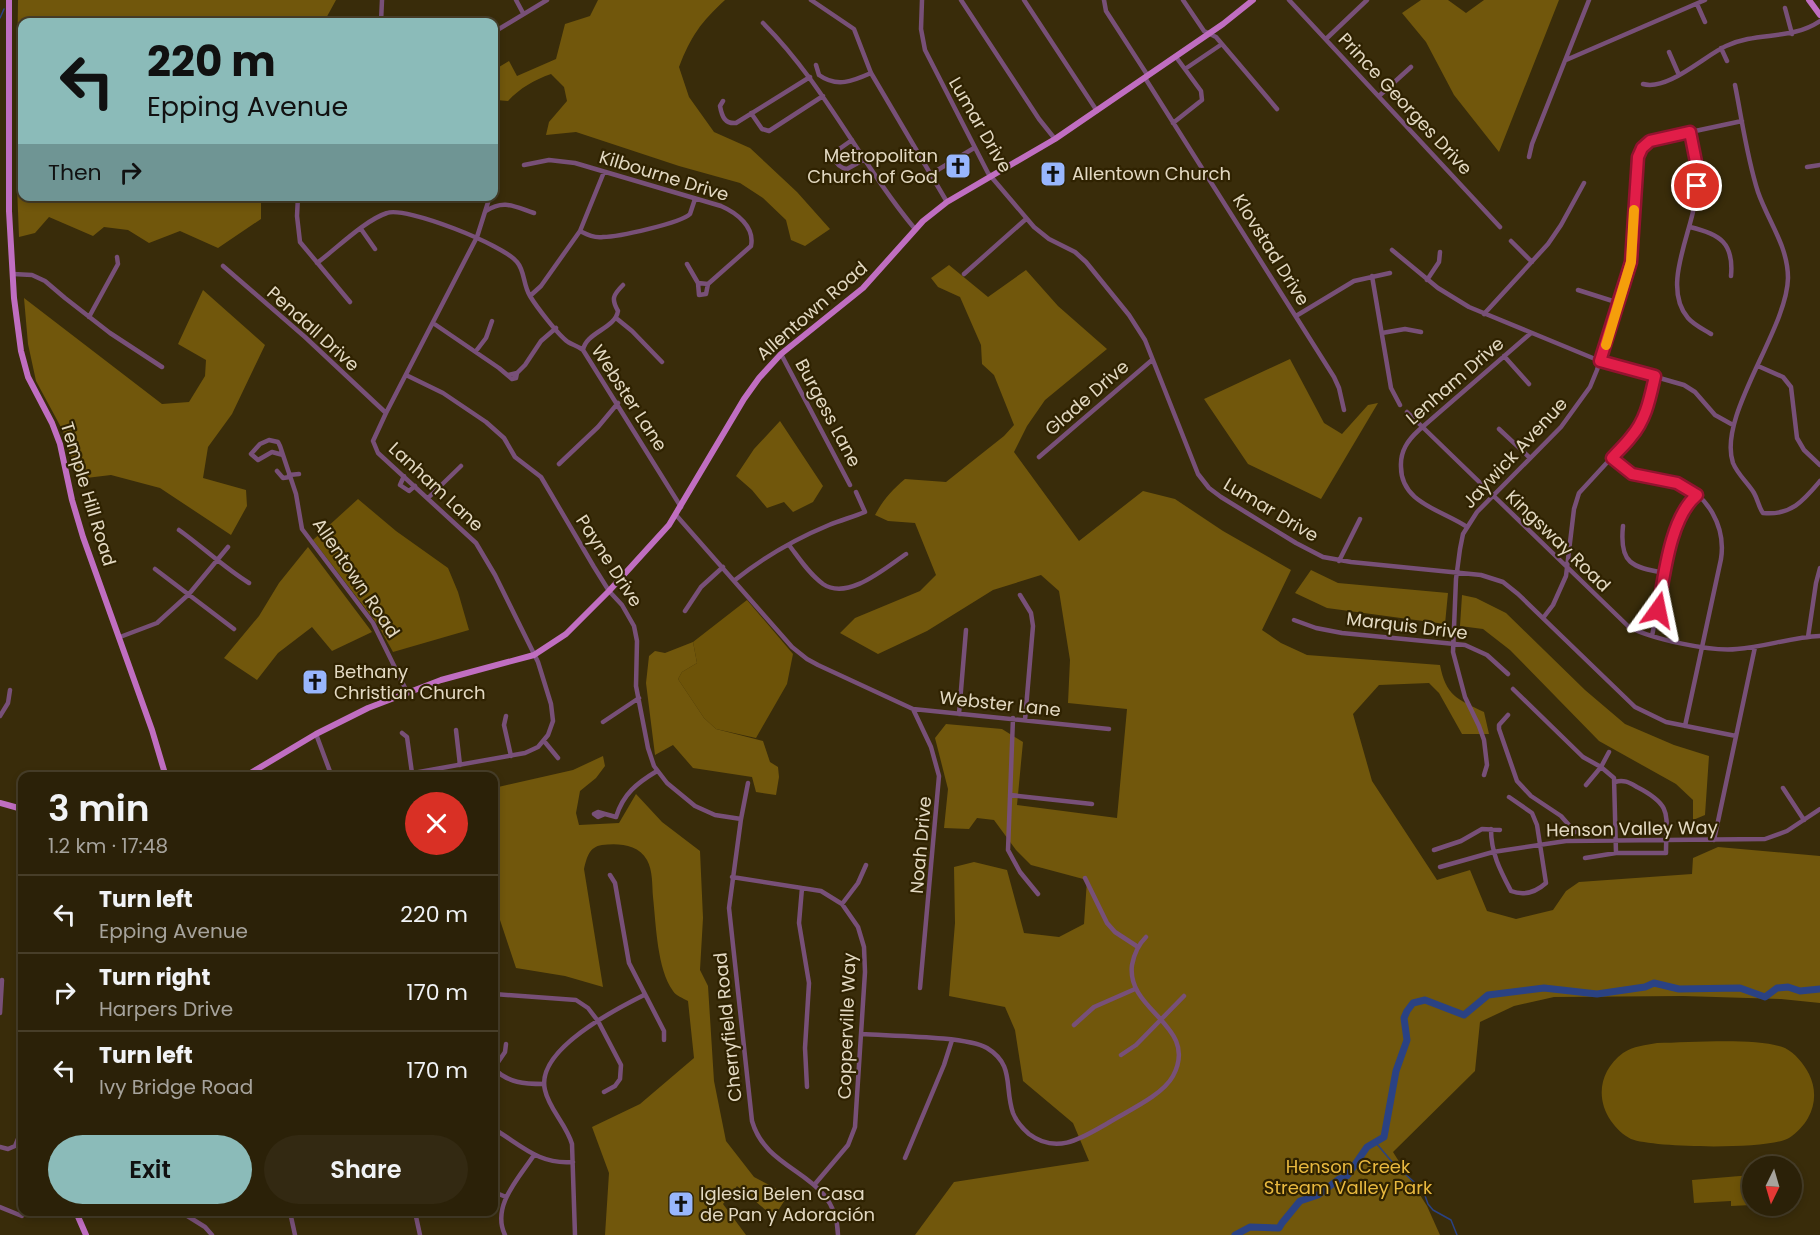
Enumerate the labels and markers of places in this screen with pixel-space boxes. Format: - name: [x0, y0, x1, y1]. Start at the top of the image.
- place label: Metropolitan Church of God: [807, 143, 938, 189]
- church icon: Metropolitan Church of God: [943, 151, 973, 181]
- church icon: Allentown Church: [1038, 159, 1068, 189]
- pin: [1671, 160, 1722, 211]
- place label: Allentown Church: [1072, 161, 1231, 186]
- place label: Bethany Christian Church: [334, 659, 486, 705]
- church icon: Bethany Christian Church: [300, 667, 330, 697]
- place label: Iglesia Belen Casa de Pan y Adoración: [700, 1181, 875, 1227]
- church icon: Iglesia Belen Casa de Pan y Adoración: [666, 1189, 696, 1219]

